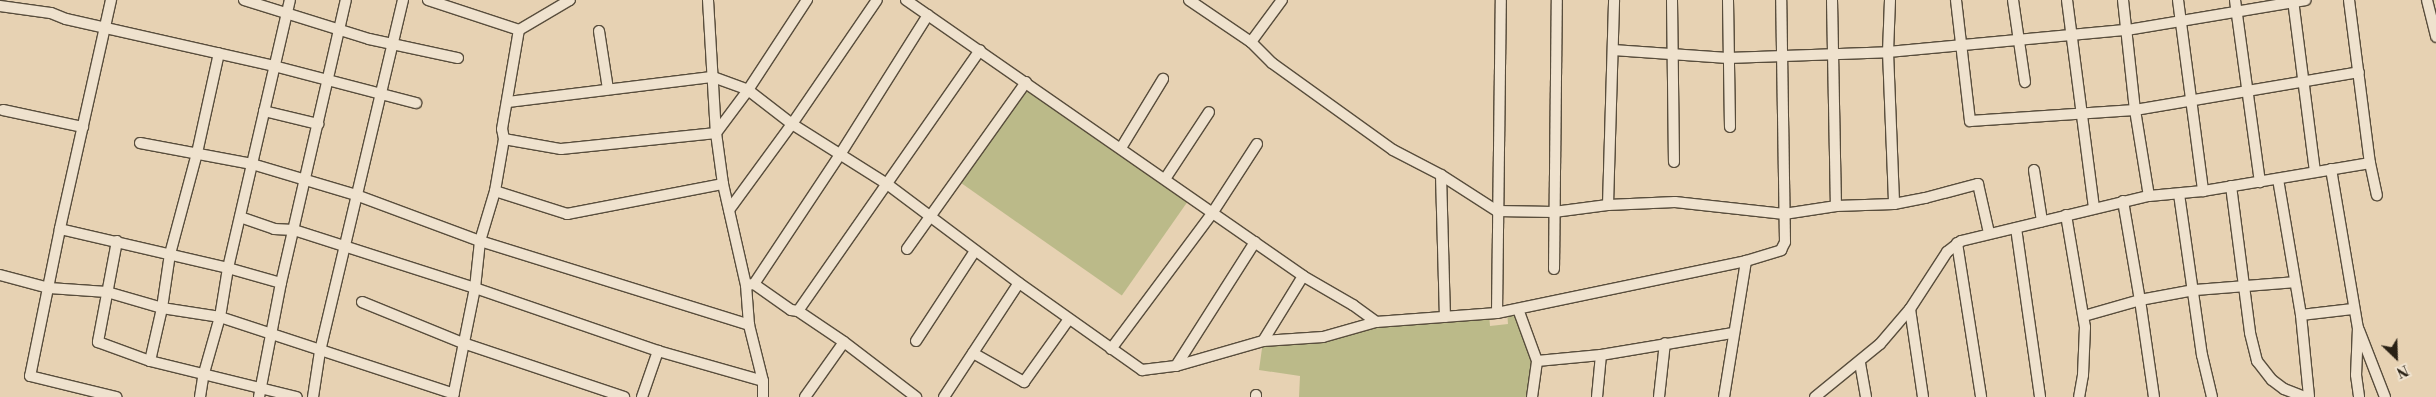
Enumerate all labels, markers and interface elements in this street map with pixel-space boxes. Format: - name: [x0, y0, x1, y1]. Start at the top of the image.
- north arrow: [2371, 332, 2421, 382]
- text: N: [2393, 360, 2411, 381]

